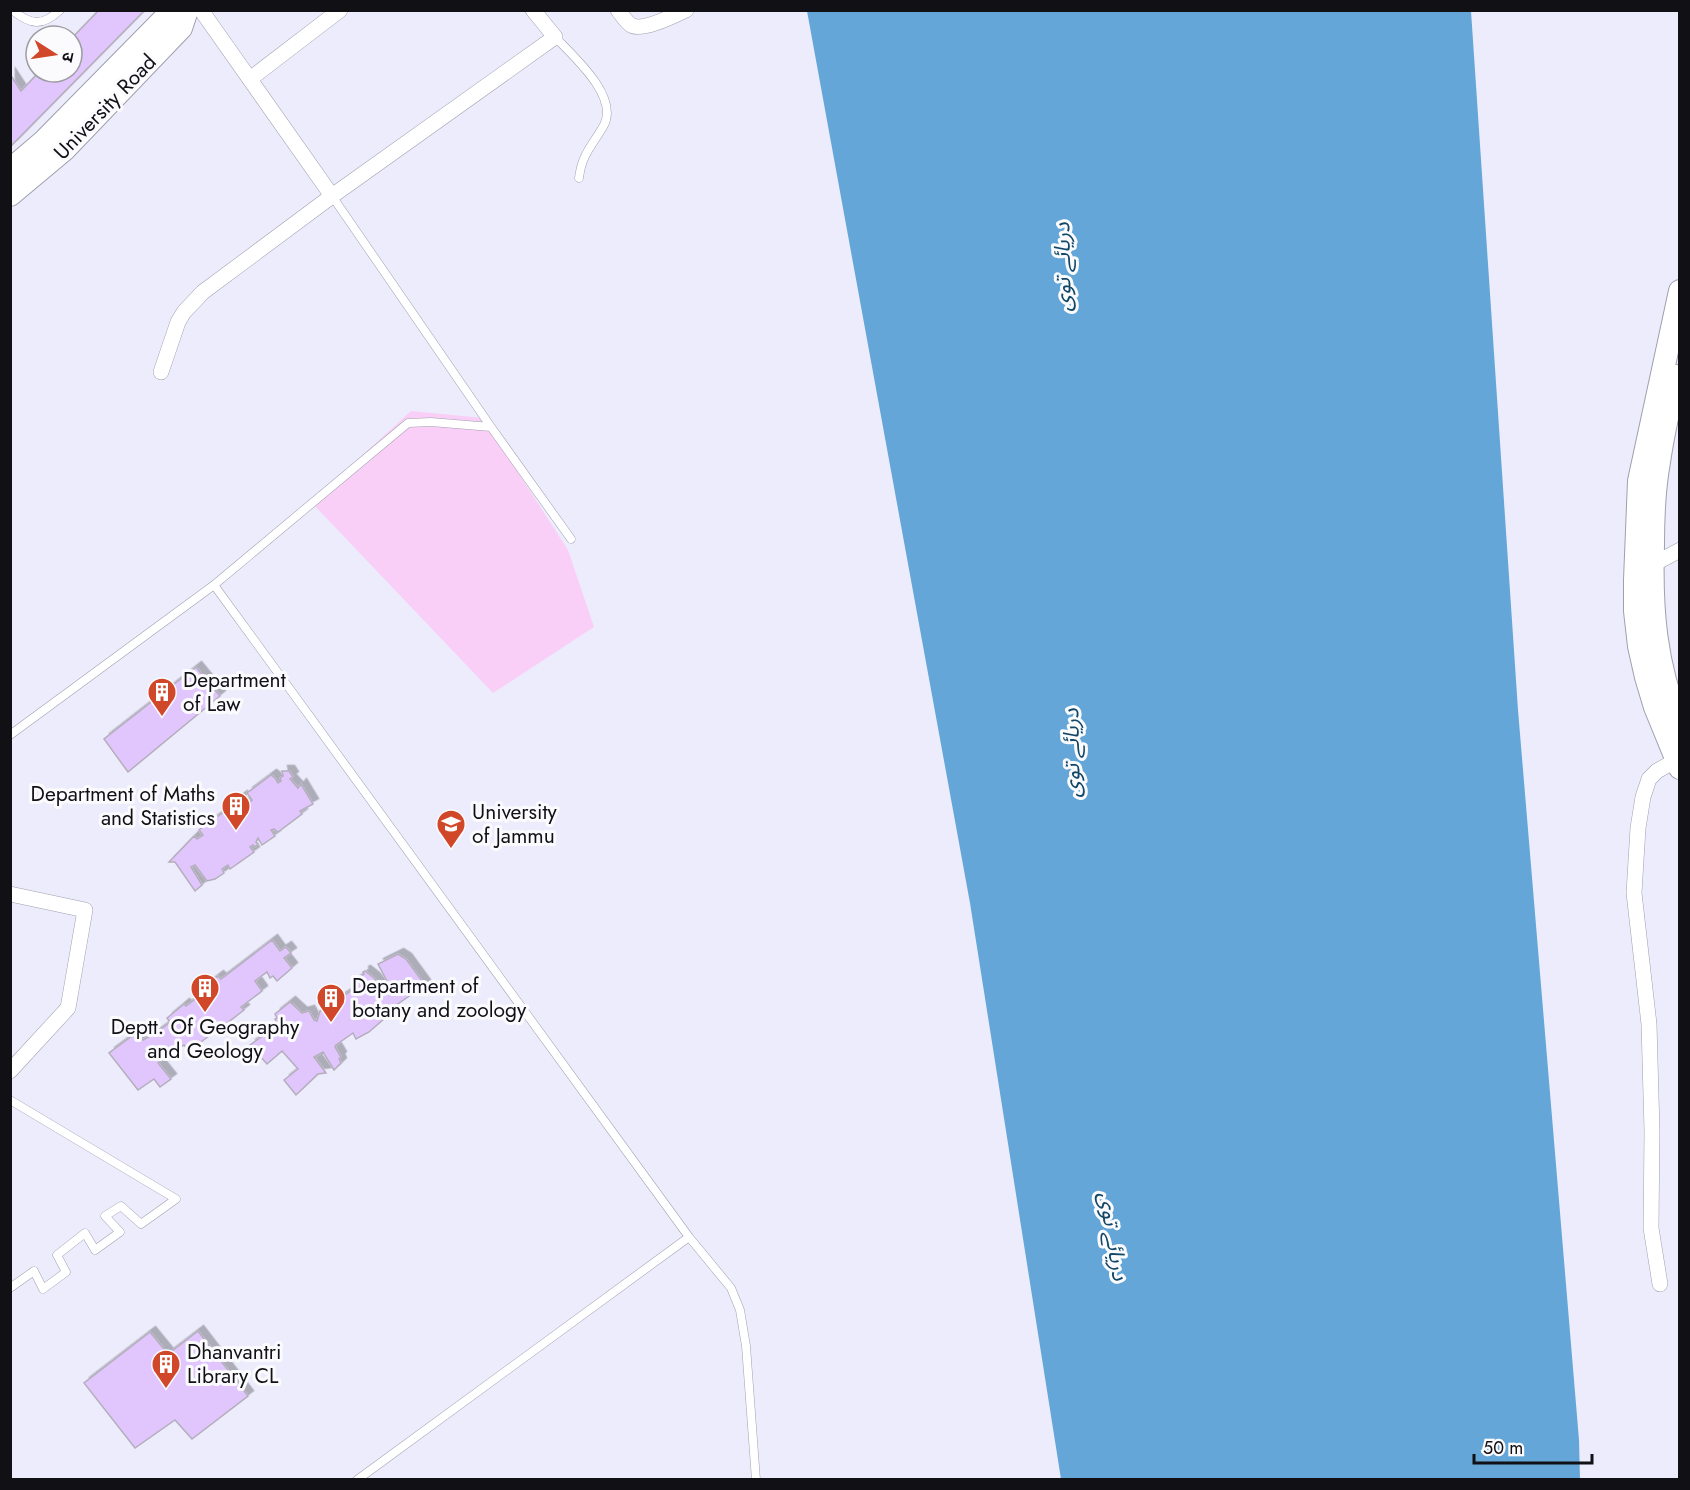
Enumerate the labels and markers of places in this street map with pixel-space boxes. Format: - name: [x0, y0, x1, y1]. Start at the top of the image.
- place label: Department of Law: [183, 665, 286, 719]
- building icon: Department of Law: [146, 676, 178, 718]
- place label: Department of Maths and Statistics: [31, 779, 215, 833]
- building icon: Department of Maths and Statistics: [220, 790, 252, 832]
- place label: University of Jammu: [472, 797, 558, 851]
- school or university icon: University of Jammu: [435, 808, 467, 850]
- place label: Department of botany and zoology: [352, 971, 527, 1025]
- building icon: Deptt. Of Geography and Geology: [189, 972, 221, 1014]
- building icon: Department of botany and zoology: [315, 982, 347, 1024]
- place label: Deptt. Of Geography and Geology: [111, 1012, 300, 1066]
- place label: Dhanvantri Library CL: [187, 1337, 281, 1391]
- building icon: Dhanvantri Library CL: [150, 1348, 182, 1390]

